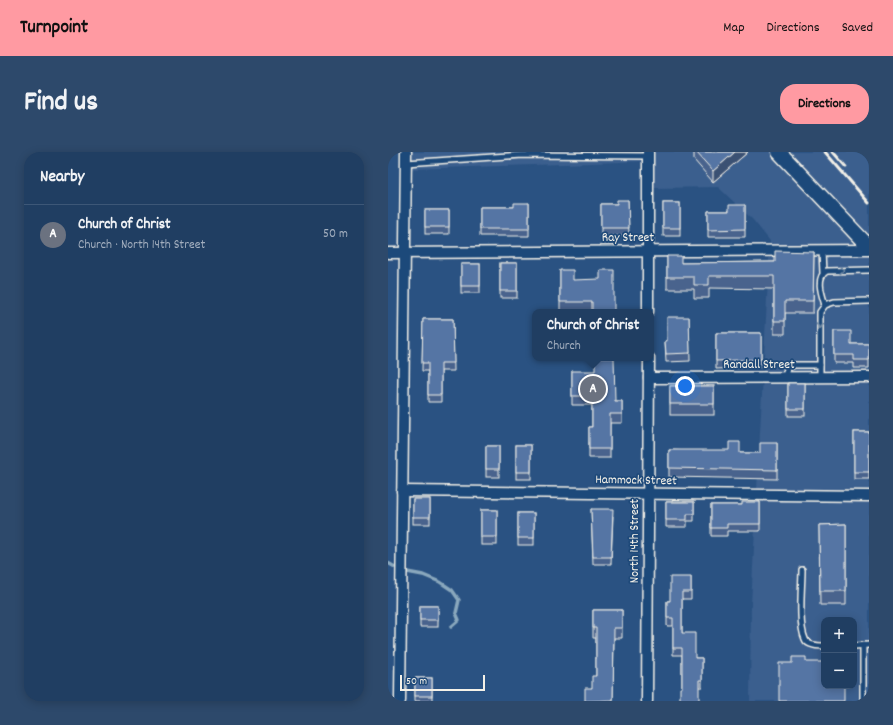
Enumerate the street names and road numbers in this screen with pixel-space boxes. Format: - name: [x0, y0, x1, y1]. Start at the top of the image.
- street label: Ray Street: [602, 229, 654, 248]
- street label: Randall Street: [723, 356, 795, 375]
- street label: Hammock Street: [595, 471, 677, 491]
- street label: North 14th Street: [626, 499, 645, 583]

